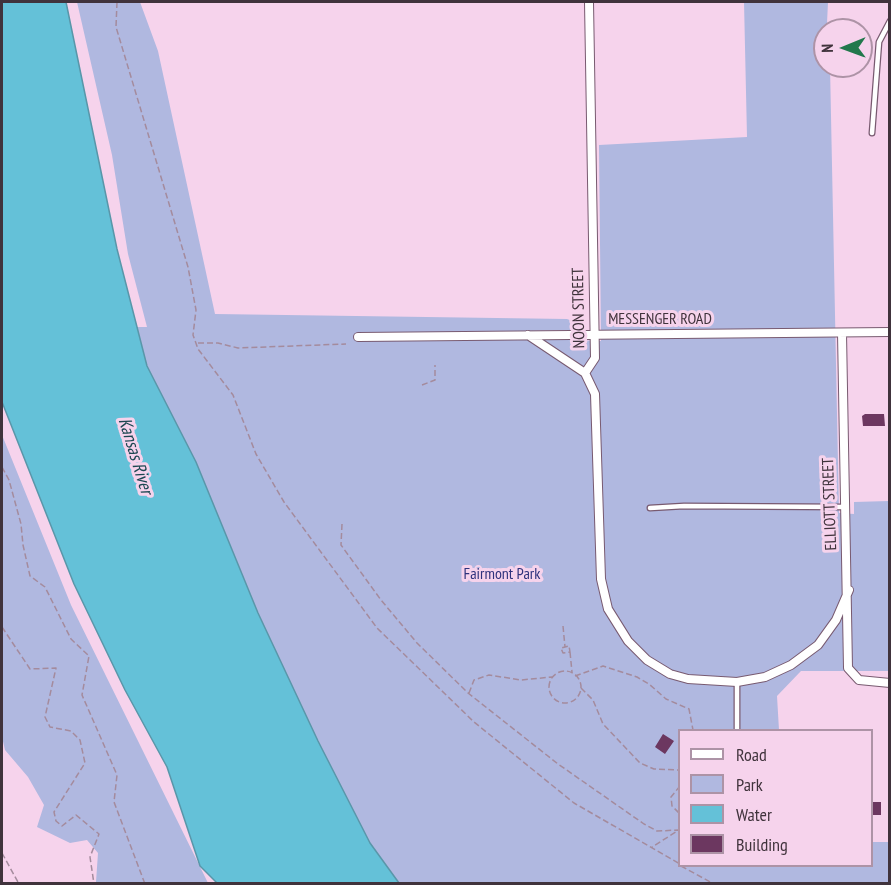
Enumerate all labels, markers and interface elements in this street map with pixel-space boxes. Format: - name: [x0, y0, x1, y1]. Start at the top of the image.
- north arrow: [813, 18, 873, 78]
- text: N: [817, 44, 837, 53]
- street label: NOON STREET: [569, 267, 589, 349]
- street label: MESSENGER ROAD: [608, 309, 712, 329]
- water label: Kansas River: [113, 415, 157, 497]
- street label: ELLIOTT STREET: [819, 457, 841, 551]
- park label: Fairmont Park: [464, 564, 540, 584]
- legend: [678, 729, 873, 867]
- text: Road: [736, 743, 767, 766]
- text: Park: [736, 773, 763, 796]
- text: Water: [736, 803, 772, 826]
- text: Building: [736, 833, 788, 856]

